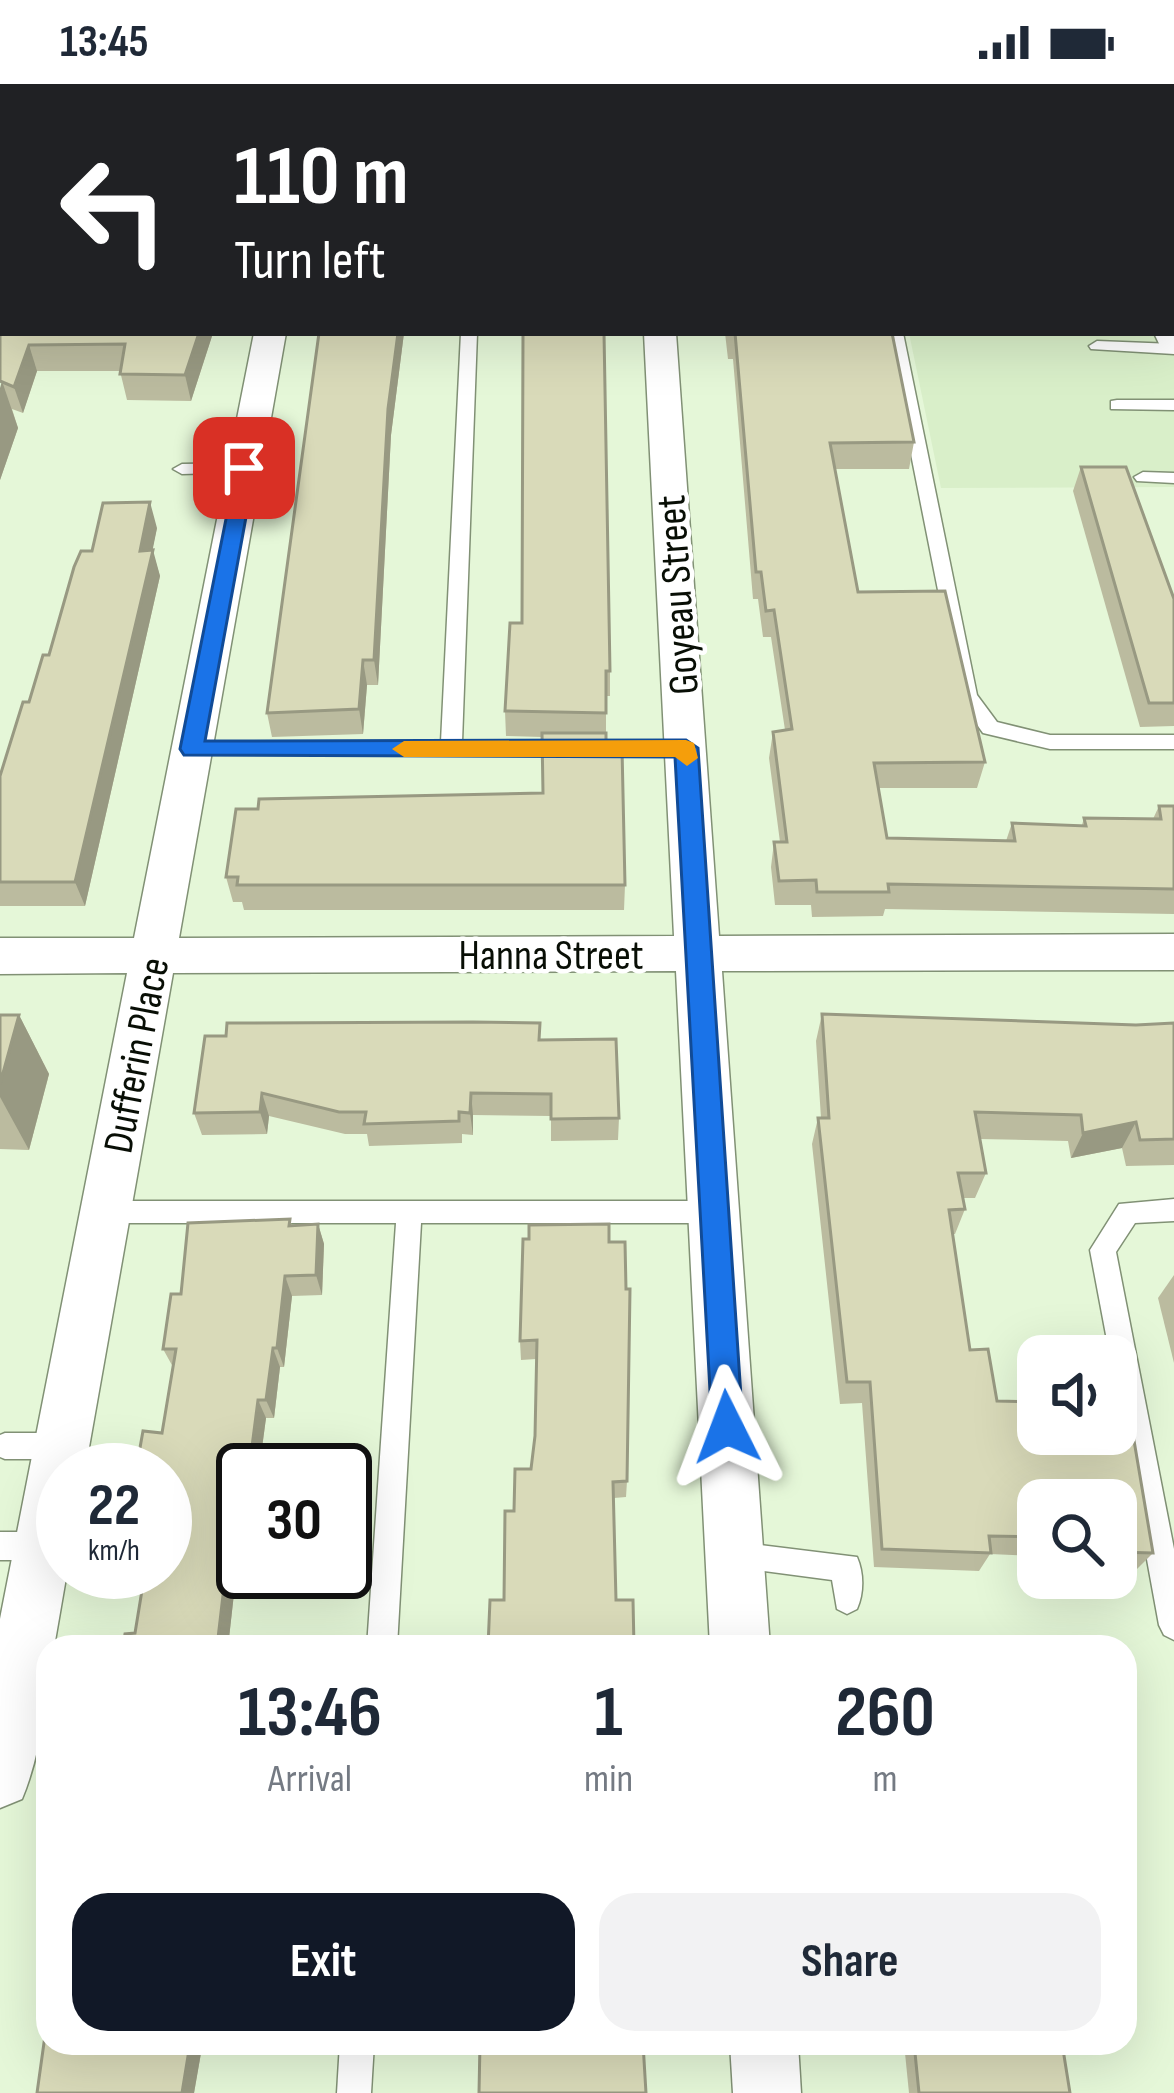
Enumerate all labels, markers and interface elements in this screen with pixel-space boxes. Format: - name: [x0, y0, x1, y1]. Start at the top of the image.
- text: 13:45: [60, 15, 149, 70]
- text: 110 m: [234, 127, 409, 228]
- icon: left: [36, 132, 192, 288]
- text: Turn left: [234, 229, 386, 294]
- pin: [193, 417, 295, 519]
- icon: arrive: [211, 435, 277, 501]
- street label: Goyeau Street: [646, 493, 711, 696]
- street label: Hanna Street: [459, 931, 643, 982]
- street label: Dufferin Place: [94, 953, 181, 1158]
- map controls: [1017, 1335, 1137, 1599]
- button: sound: [1017, 1335, 1137, 1455]
- position arrow: [664, 1364, 790, 1490]
- speed limit sign: 30: [216, 1443, 372, 1599]
- text: 22: [88, 1470, 140, 1542]
- button: search: [1017, 1479, 1137, 1599]
- text: km/h: [88, 1533, 140, 1569]
- text: 13:46: [238, 1670, 382, 1757]
- text: 1: [594, 1670, 623, 1757]
- text: 260: [835, 1670, 935, 1757]
- text: Arrival: [268, 1756, 352, 1803]
- text: min: [584, 1756, 633, 1803]
- text: m: [873, 1756, 898, 1803]
- button: Exit: [72, 1893, 575, 2031]
- button: Share: [599, 1893, 1101, 2031]

